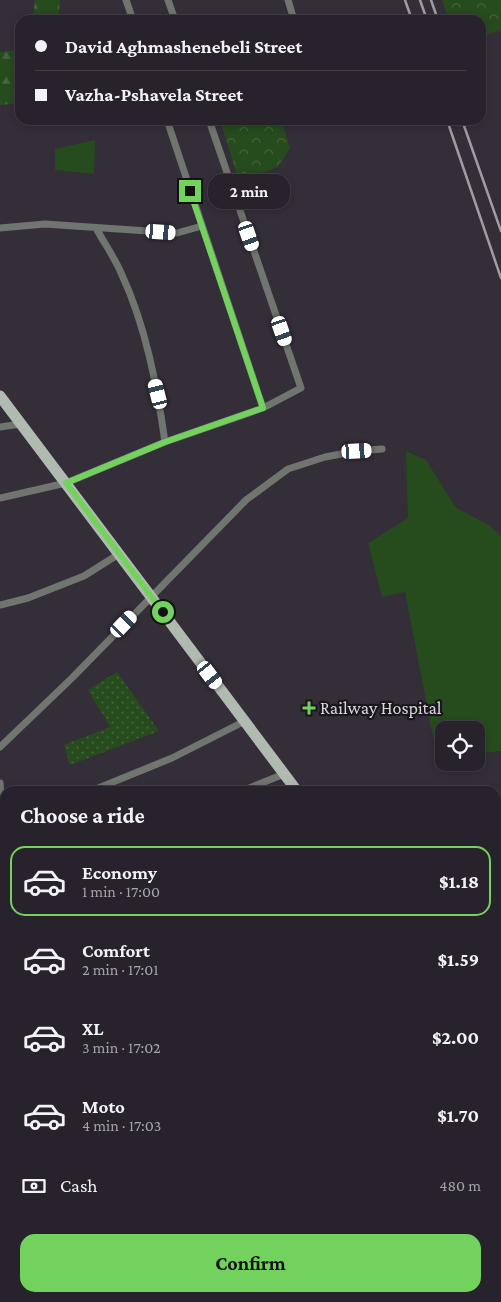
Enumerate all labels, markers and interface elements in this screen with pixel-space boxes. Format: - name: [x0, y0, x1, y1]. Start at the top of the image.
- text: David Aghmashenebeli Street: [65, 36, 302, 57]
- text: Vazha-Pshavela Street: [65, 84, 243, 105]
- callout: 2 min: [208, 174, 290, 208]
- route end: [179, 180, 201, 202]
- text: 2 min: [230, 183, 268, 200]
- car: [237, 219, 260, 253]
- car: [145, 223, 176, 241]
- car: [270, 314, 293, 348]
- car: [147, 378, 168, 410]
- car: [341, 443, 372, 459]
- route start: [152, 601, 174, 623]
- car: [108, 608, 139, 640]
- car: [194, 659, 225, 691]
- place label: Railway Hospital: [320, 698, 442, 718]
- marker: Railway Hospital: [302, 701, 316, 715]
- map controls: [435, 721, 485, 771]
- button: locate: [435, 721, 485, 771]
- text: Choose a ride: [20, 803, 145, 828]
- icon: car: [22, 859, 67, 904]
- text: Economy: [82, 862, 157, 883]
- text: $1.18: [439, 871, 479, 892]
- text: 1 min · 17:00: [82, 883, 160, 900]
- icon: car: [22, 937, 67, 982]
- text: Comfort: [82, 940, 150, 961]
- text: $1.59: [438, 949, 479, 970]
- text: 2 min · 17:01: [82, 961, 159, 978]
- icon: car: [22, 1015, 67, 1060]
- text: XL: [82, 1018, 104, 1039]
- text: $2.00: [432, 1027, 479, 1048]
- text: 3 min · 17:02: [82, 1039, 161, 1056]
- icon: car: [22, 1093, 67, 1138]
- text: Moto: [82, 1096, 125, 1117]
- text: $1.70: [437, 1105, 479, 1126]
- text: 4 min · 17:03: [82, 1117, 161, 1134]
- icon: cash: [20, 1172, 48, 1200]
- text: Cash: [60, 1175, 98, 1196]
- text: 480 m: [439, 1177, 481, 1194]
- button: Confirm: [20, 1234, 481, 1292]

